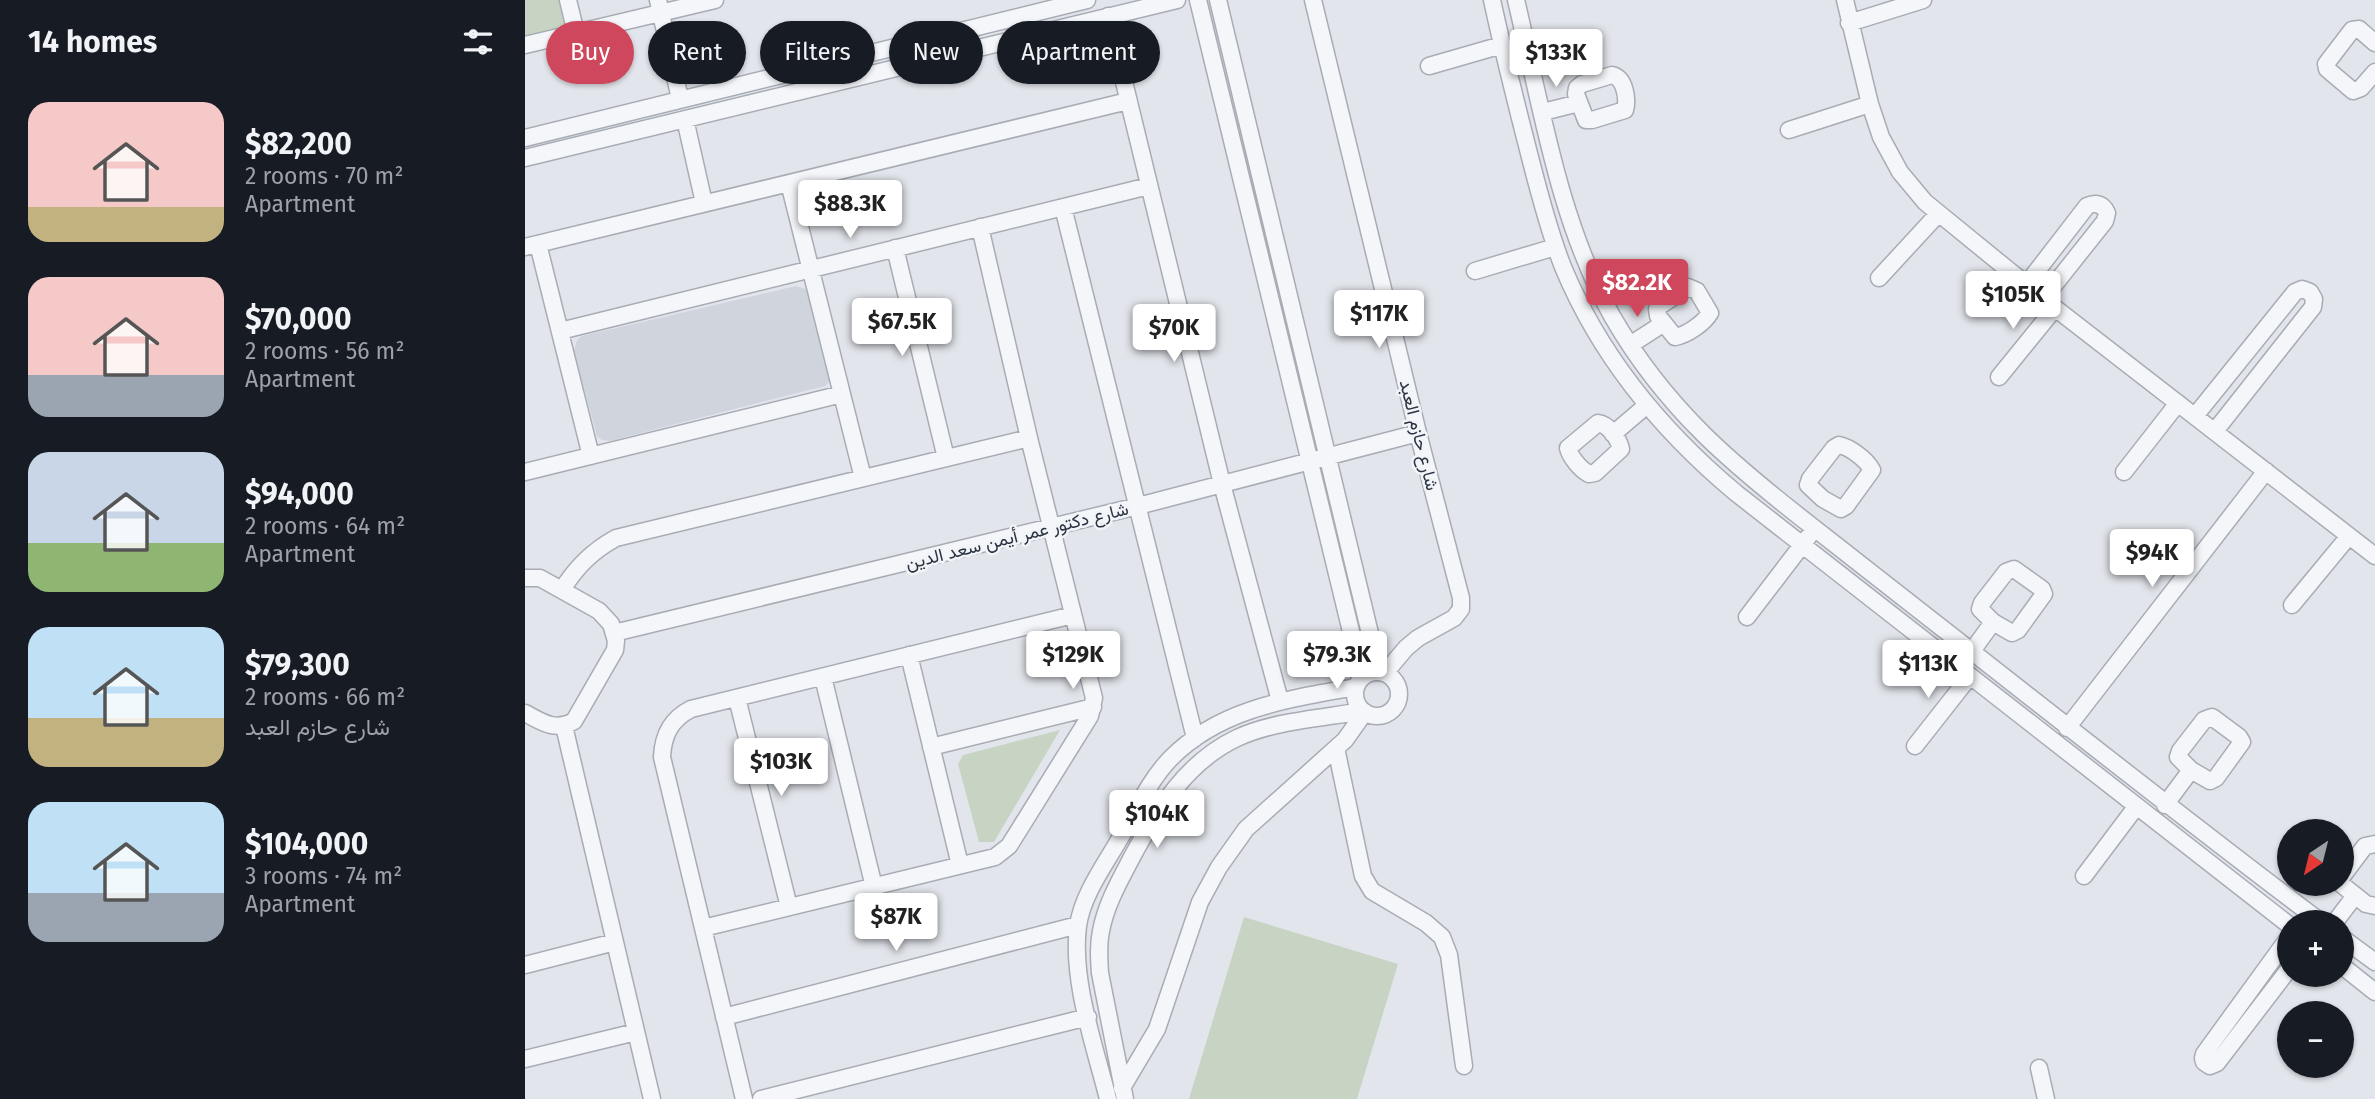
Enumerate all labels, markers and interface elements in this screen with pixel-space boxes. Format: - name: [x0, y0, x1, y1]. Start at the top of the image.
- chip: Buy: [546, 21, 634, 84]
- chip: Rent: [648, 21, 746, 84]
- chip: Filters: [760, 21, 875, 84]
- chip: New: [889, 21, 983, 84]
- chip: Apartment: [997, 21, 1160, 84]
- icon: filters: [459, 23, 497, 61]
- text: 14 homes: [28, 24, 157, 60]
- pin: $133K: [1507, 29, 1605, 89]
- text: $133K: [1526, 38, 1586, 66]
- text: $82,200: [245, 126, 352, 162]
- icon: home: [84, 130, 168, 214]
- text: 2 rooms · 70 m²: [245, 162, 403, 190]
- pin: $88.3K: [793, 180, 907, 240]
- text: $88.3K: [814, 189, 886, 217]
- text: Apartment: [245, 190, 355, 218]
- pin: $82.2K: [1580, 260, 1694, 319]
- text: $82.2K: [1602, 268, 1672, 296]
- pin: $105K: [1964, 272, 2062, 331]
- text: $105K: [1982, 280, 2044, 308]
- pin: $117K: [1330, 290, 1428, 350]
- pin: $67.5K: [845, 298, 959, 358]
- text: $117K: [1350, 299, 1408, 327]
- text: $70,000: [245, 301, 352, 337]
- pin: $70K: [1133, 304, 1215, 364]
- icon: home: [84, 305, 168, 389]
- text: $67.5K: [868, 307, 936, 335]
- text: $70K: [1149, 313, 1199, 341]
- text: 2 rooms · 56 m²: [245, 337, 404, 365]
- text: Apartment: [245, 365, 355, 393]
- street label: شارع حازم العبد: [1394, 377, 1443, 493]
- text: $94,000: [245, 476, 354, 512]
- icon: home: [84, 480, 168, 564]
- street label: شارع دكتور عمر أيمن سعد الدين: [903, 498, 1131, 575]
- text: 2 rooms · 64 m²: [245, 512, 405, 540]
- pin: $94K: [2111, 530, 2193, 589]
- text: $94K: [2126, 538, 2178, 566]
- text: Apartment: [245, 540, 355, 568]
- pin: $129K: [1024, 632, 1122, 691]
- pin: $79.3K: [1280, 632, 1394, 691]
- text: $129K: [1042, 640, 1104, 668]
- text: $79.3K: [1303, 640, 1371, 668]
- pin: $113K: [1879, 640, 1977, 700]
- text: $79,300: [245, 647, 350, 683]
- text: $113K: [1898, 649, 1958, 677]
- icon: home: [84, 655, 168, 739]
- text: 2 rooms · 66 m²: [245, 683, 405, 711]
- text: شارع حازم العبد: [245, 713, 390, 741]
- pin: $103K: [732, 738, 830, 798]
- text: $103K: [750, 747, 812, 775]
- pin: $104K: [1108, 790, 1206, 850]
- text: $104K: [1125, 799, 1189, 827]
- north arrow: [2277, 819, 2354, 896]
- map controls: [2277, 819, 2354, 1078]
- text: $104,000: [245, 826, 368, 862]
- icon: home: [84, 830, 168, 914]
- text: 3 rooms · 74 m²: [245, 862, 402, 890]
- text: Apartment: [245, 890, 355, 918]
- pin: $87K: [855, 894, 937, 953]
- text: $87K: [871, 902, 921, 930]
- button: +: [2277, 910, 2354, 987]
- button: −: [2277, 1001, 2354, 1078]

